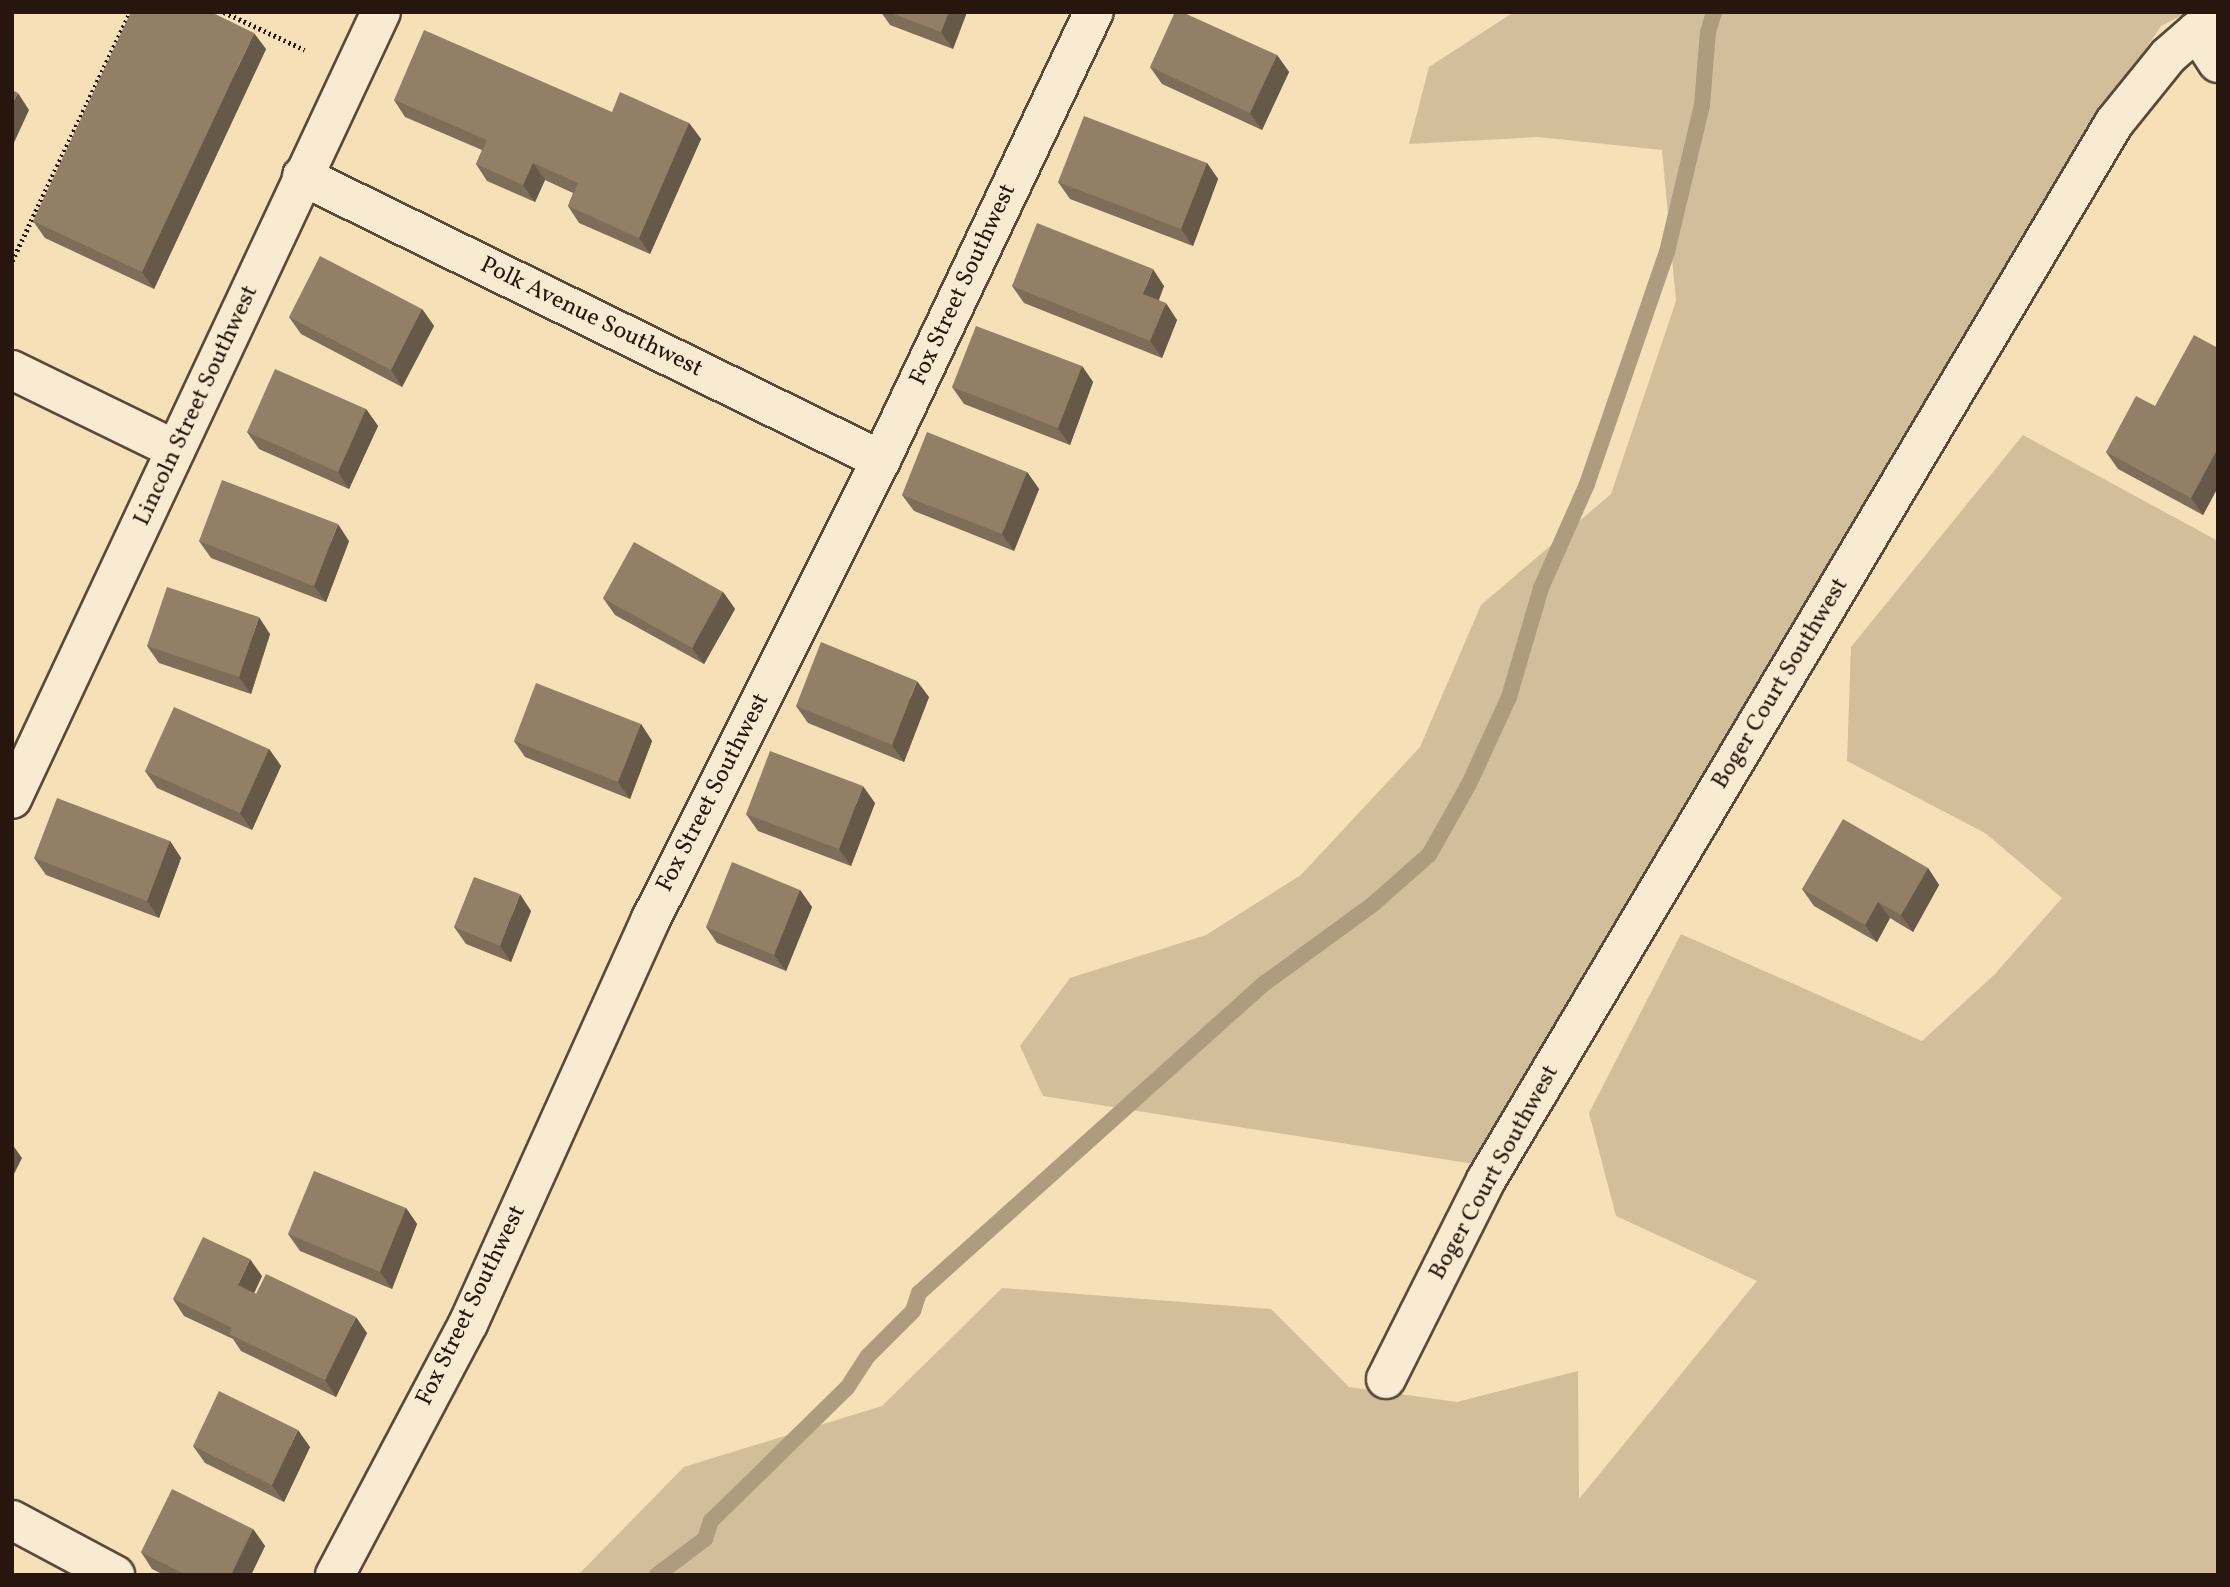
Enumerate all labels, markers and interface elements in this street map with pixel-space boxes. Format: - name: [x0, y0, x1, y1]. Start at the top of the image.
- street label: Fox Street Southwest: [905, 180, 1023, 390]
- street label: Polk Avenue Southwest: [475, 252, 707, 384]
- street label: Lincoln Street Southwest: [129, 281, 265, 531]
- street label: Boger Court Southwest: [1707, 573, 1855, 795]
- street label: Fox Street Southwest: [651, 689, 777, 897]
- street label: Boger Court Southwest: [1424, 1061, 1566, 1285]
- street label: Fox Street Southwest: [411, 1201, 533, 1411]

